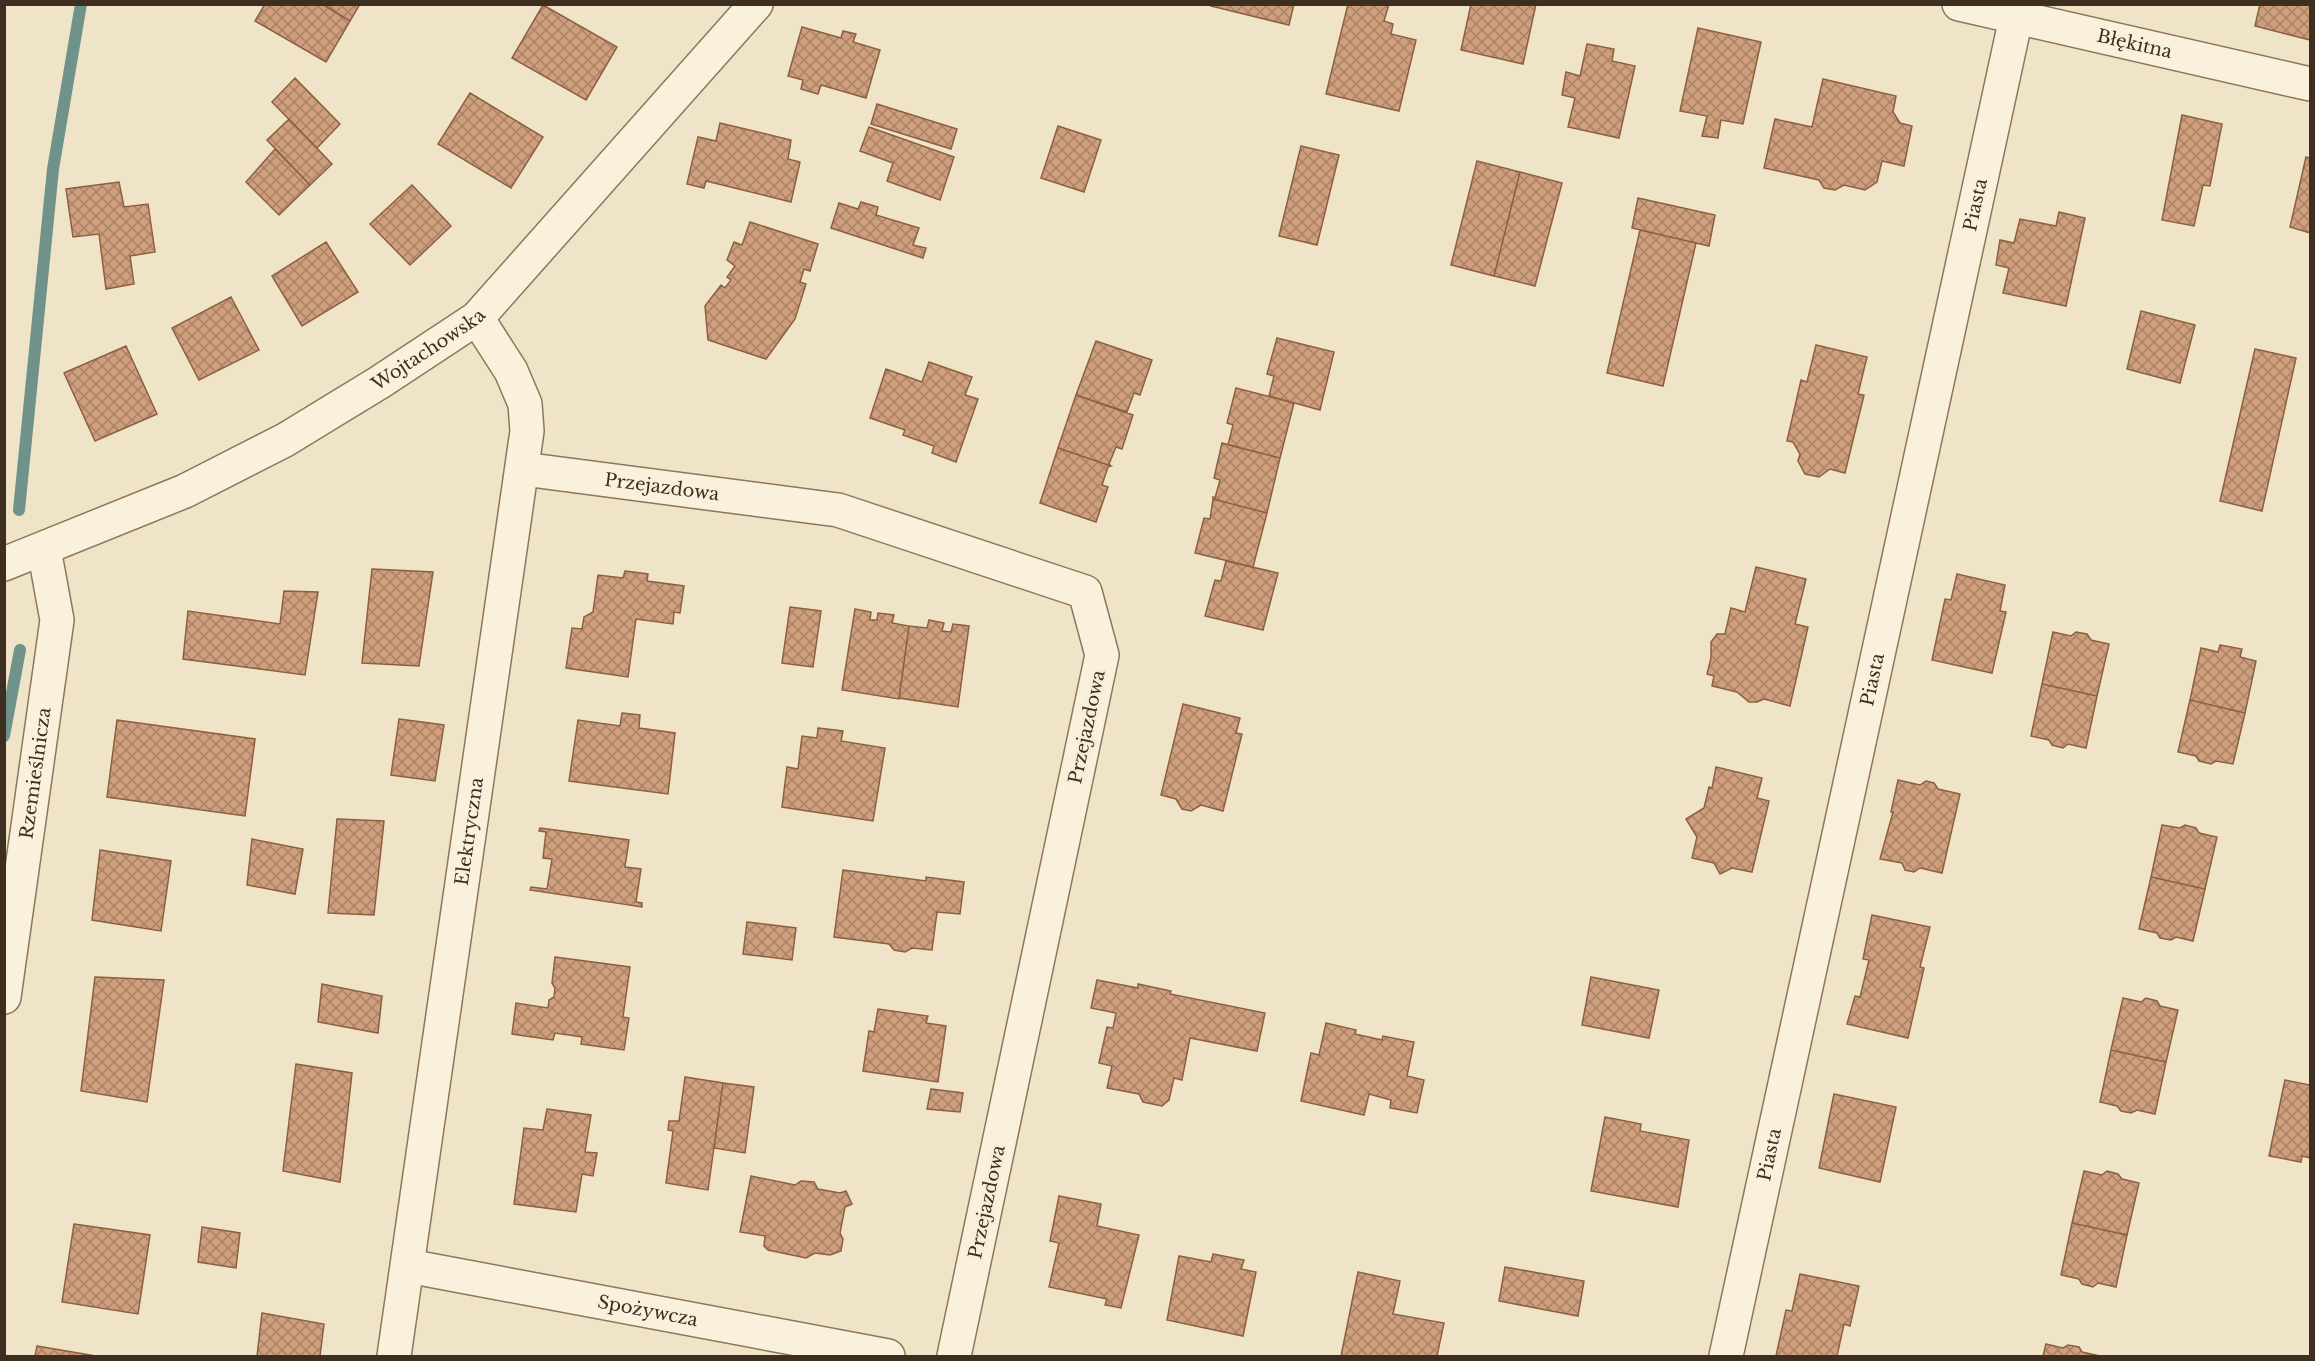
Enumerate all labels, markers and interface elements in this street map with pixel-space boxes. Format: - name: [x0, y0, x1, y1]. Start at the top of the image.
- street label: Błękitna: [2095, 25, 2174, 63]
- street label: Piasta: [1959, 176, 1992, 233]
- street label: Wojtachowska: [367, 305, 491, 396]
- street label: Przejazdowa: [603, 469, 721, 505]
- street label: Piasta: [1856, 651, 1889, 708]
- street label: Przejazdowa: [1064, 668, 1110, 786]
- street label: Rzemieślnicza: [15, 706, 56, 840]
- street label: Elektryczna: [451, 776, 488, 887]
- street label: Piasta: [1753, 1126, 1786, 1183]
- street label: Przejazdowa: [964, 1143, 1010, 1261]
- street label: Spożywcza: [596, 1291, 700, 1331]

